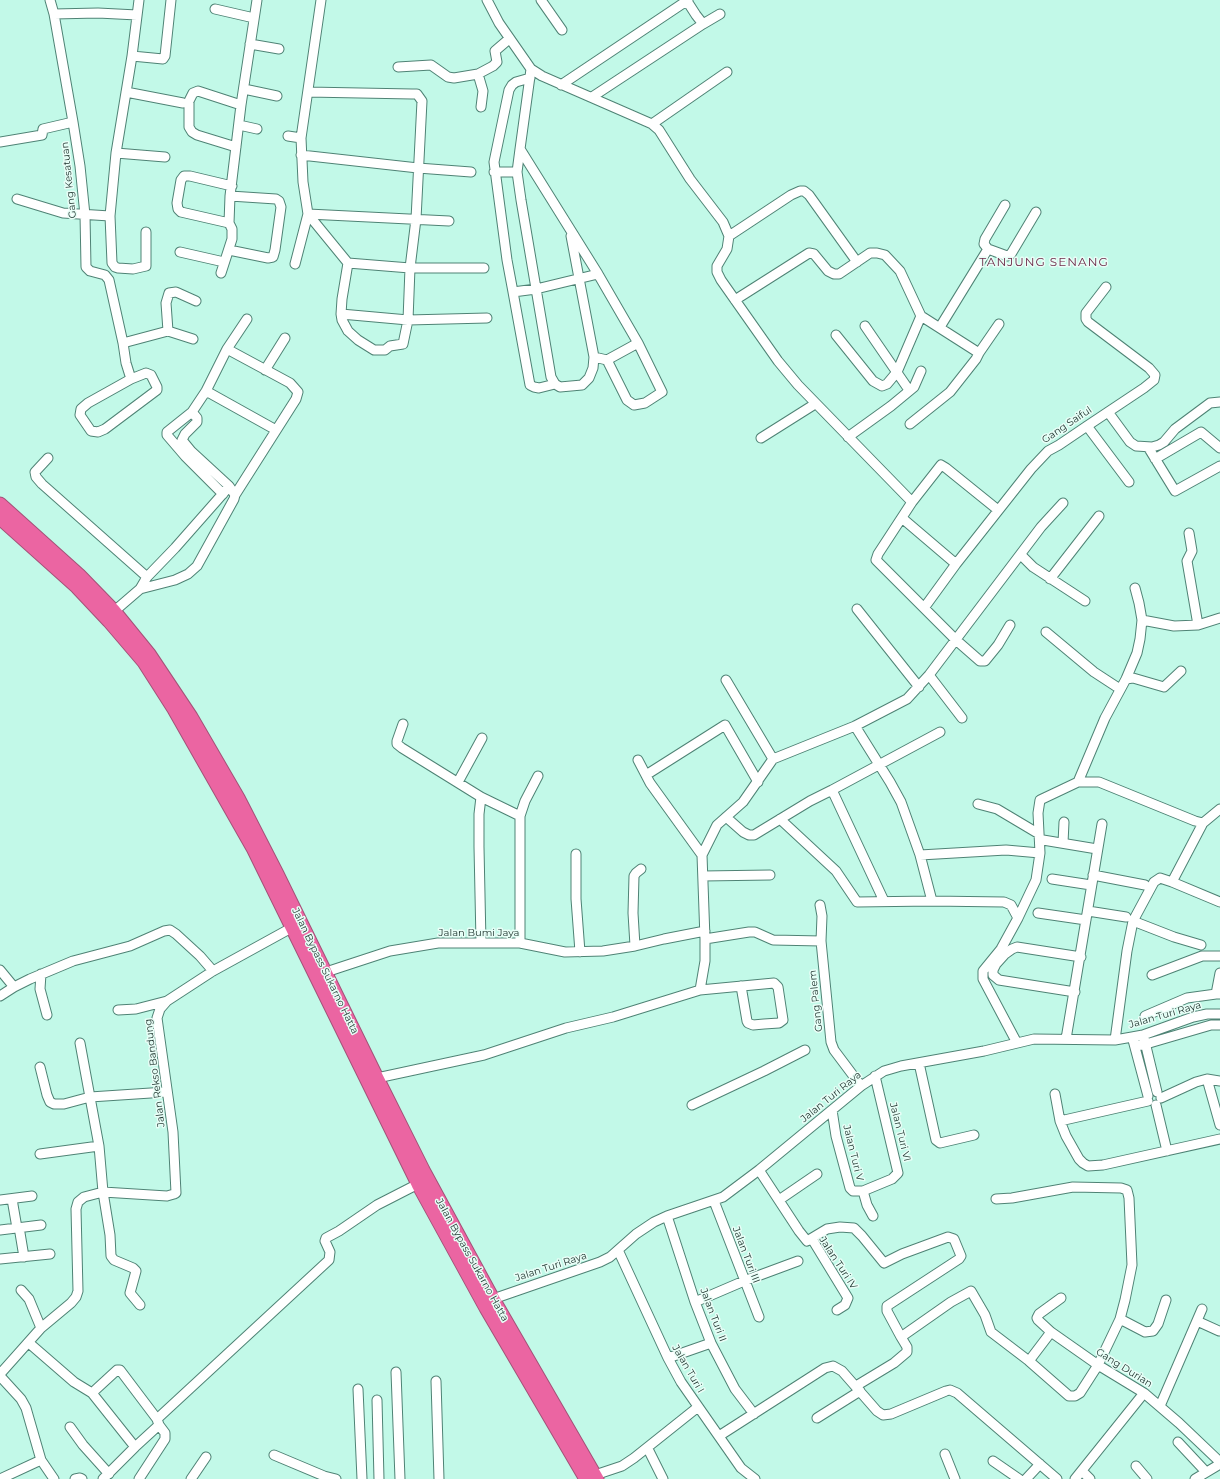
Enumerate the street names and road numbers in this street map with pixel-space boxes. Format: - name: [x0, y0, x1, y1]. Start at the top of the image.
- street label: Gang Kesatuan: [59, 141, 79, 219]
- street label: Gang Saiful: [1040, 404, 1094, 446]
- street label: Jalan Bypass Sukarno Hatta: [289, 906, 361, 1036]
- street label: Jalan Bumi Jaya: [439, 927, 519, 939]
- street label: Gang Palem: [807, 969, 825, 1033]
- street label: Jalan Turi Raya: [1128, 999, 1202, 1031]
- street label: Jalan Rekso Bandung: [142, 1018, 168, 1128]
- street label: Jalan Turi Raya: [798, 1069, 864, 1125]
- street label: Jalan Turi VI: [887, 1101, 913, 1163]
- street label: Jalan Turi V: [840, 1124, 866, 1182]
- street label: Jalan Bypass Sukarno Hatta: [433, 1196, 511, 1324]
- street label: Jalan Turi III: [730, 1225, 762, 1285]
- street label: Jalan Turi IV: [817, 1234, 859, 1292]
- street label: Jalan Turi Raya: [514, 1250, 588, 1284]
- street label: Jalan Turi II: [697, 1286, 729, 1344]
- street label: Jalan Turi I: [669, 1343, 707, 1395]
- street label: Gang Durian: [1094, 1346, 1154, 1390]

